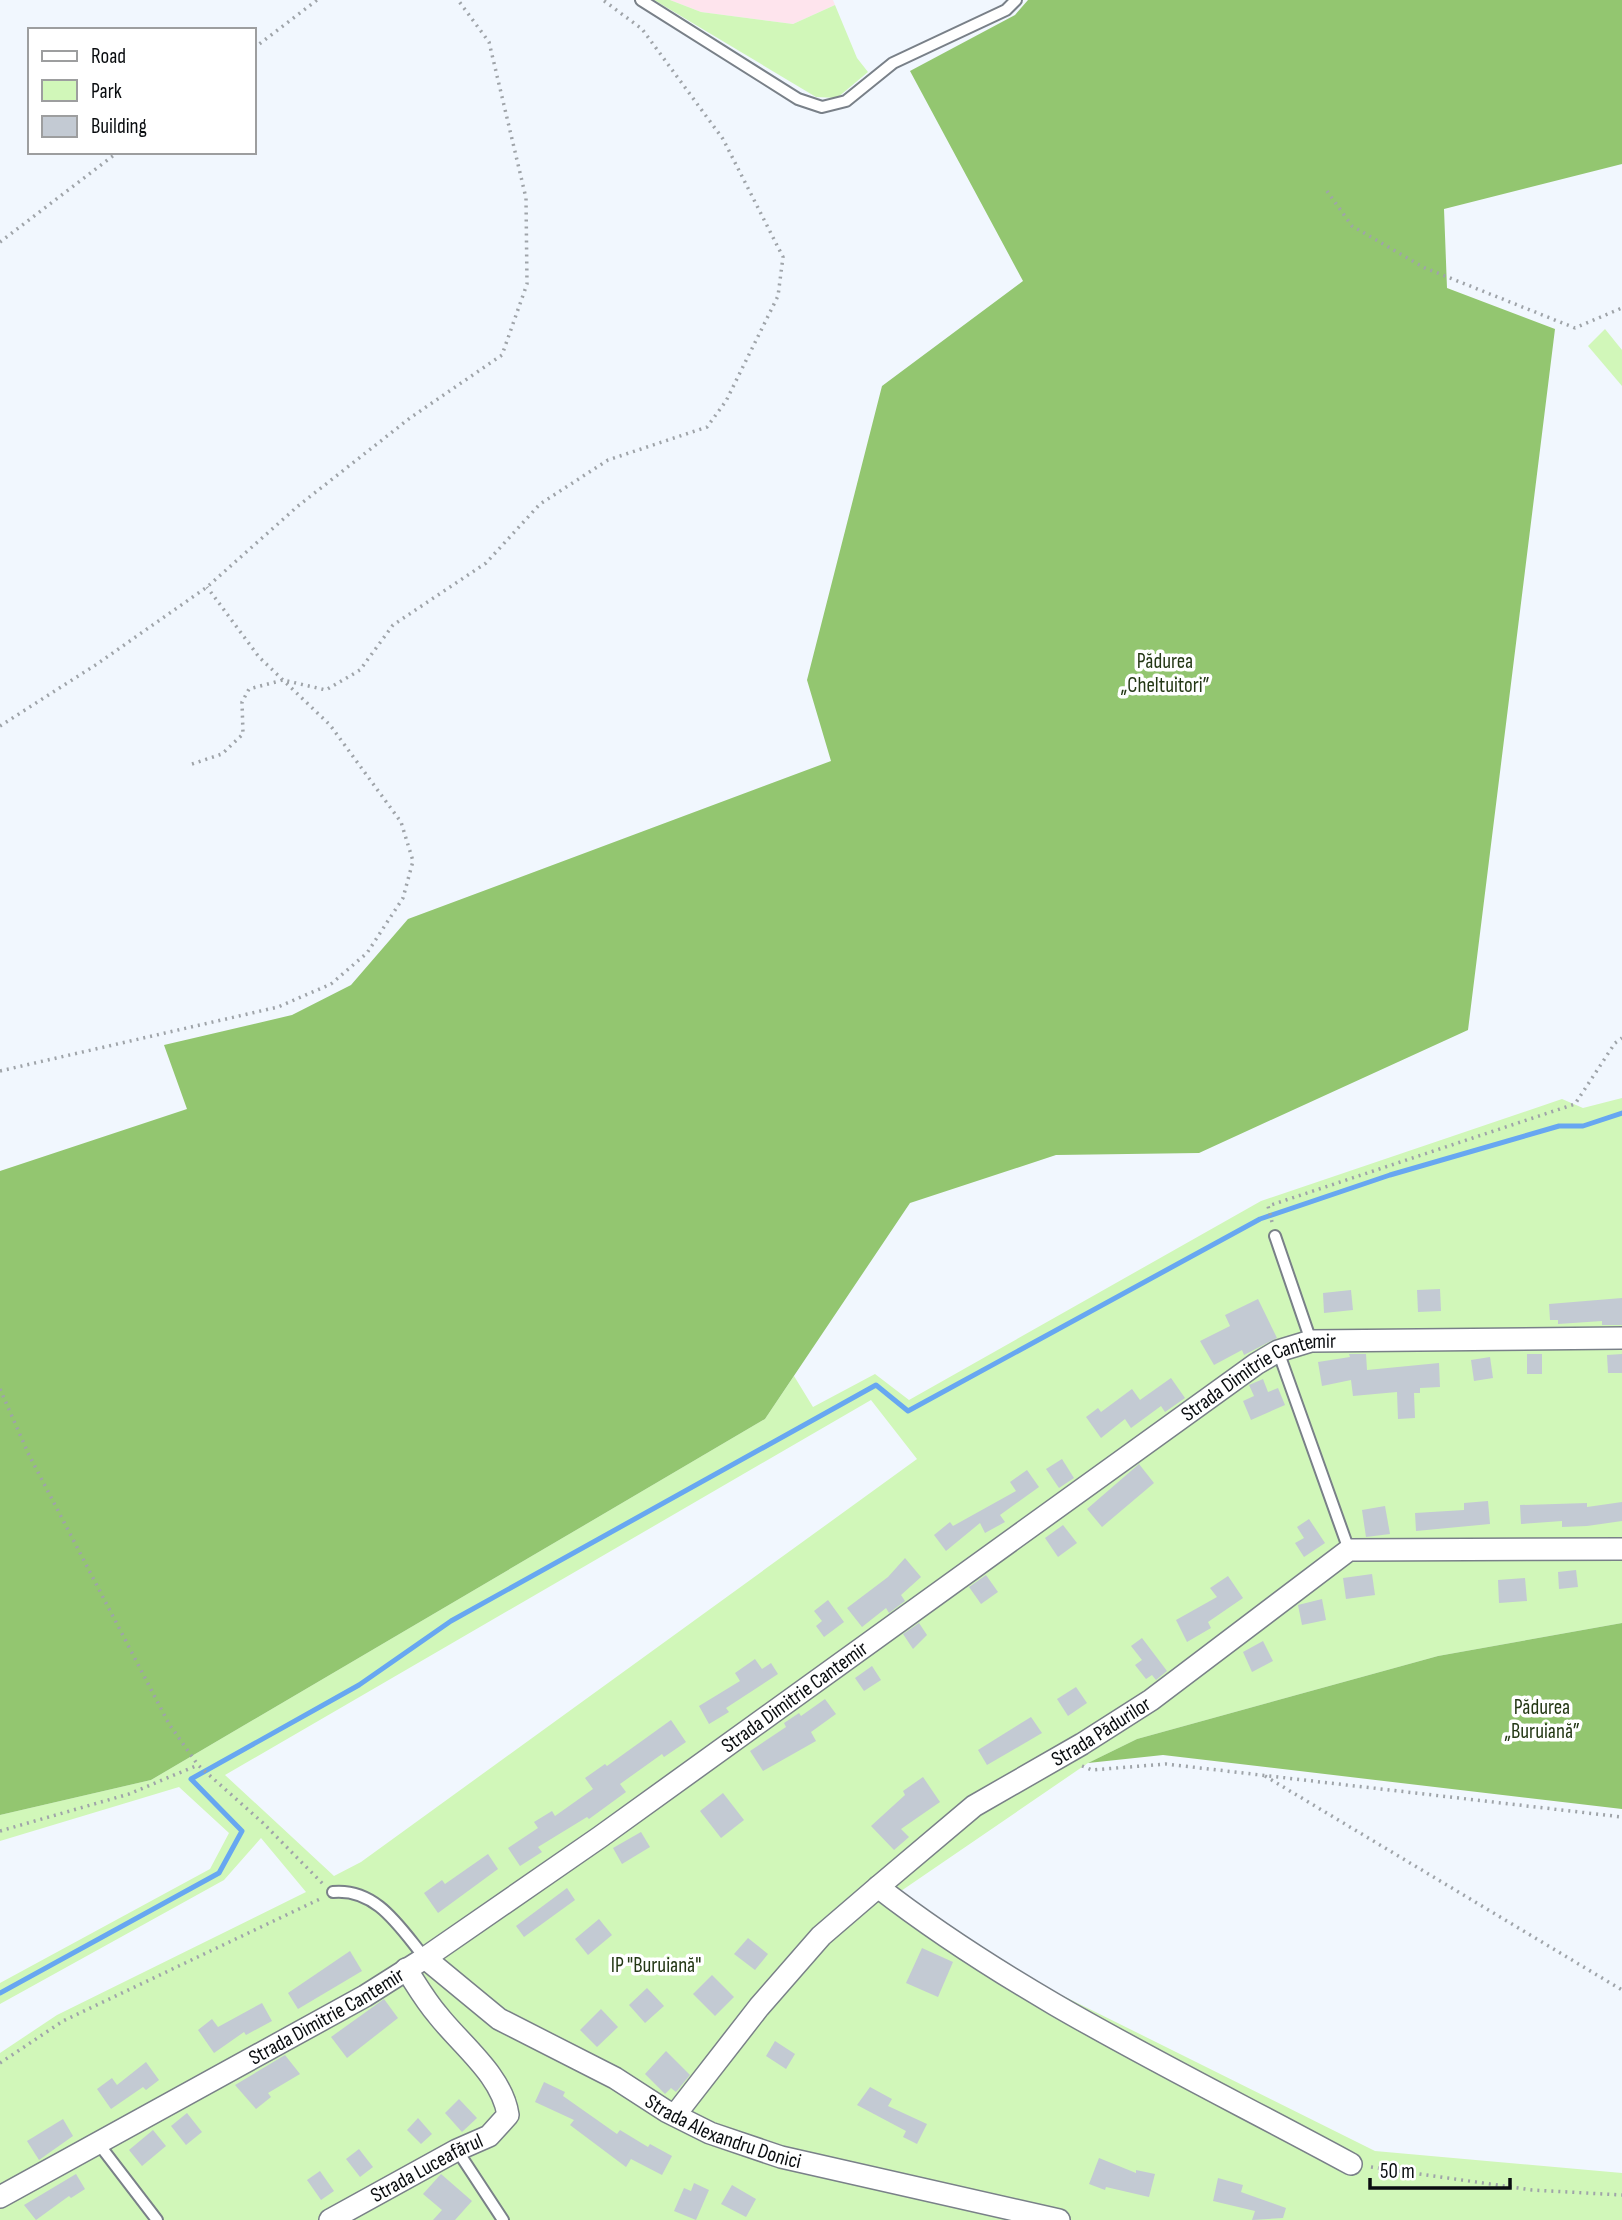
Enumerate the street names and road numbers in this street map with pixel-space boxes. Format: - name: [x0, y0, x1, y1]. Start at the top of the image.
- street label: Strada Dimitrie Cantemir: [1176, 1329, 1336, 1427]
- street label: Strada Dimitrie Cantemir: [717, 1636, 873, 1758]
- street label: Strada Pădurilor: [1047, 1692, 1155, 1772]
- street label: Strada Dimitrie Cantemir: [245, 1963, 409, 2071]
- street label: Strada Alexandru Donici: [640, 2089, 804, 2174]
- street label: Strada Luceafărul: [366, 2128, 487, 2208]

